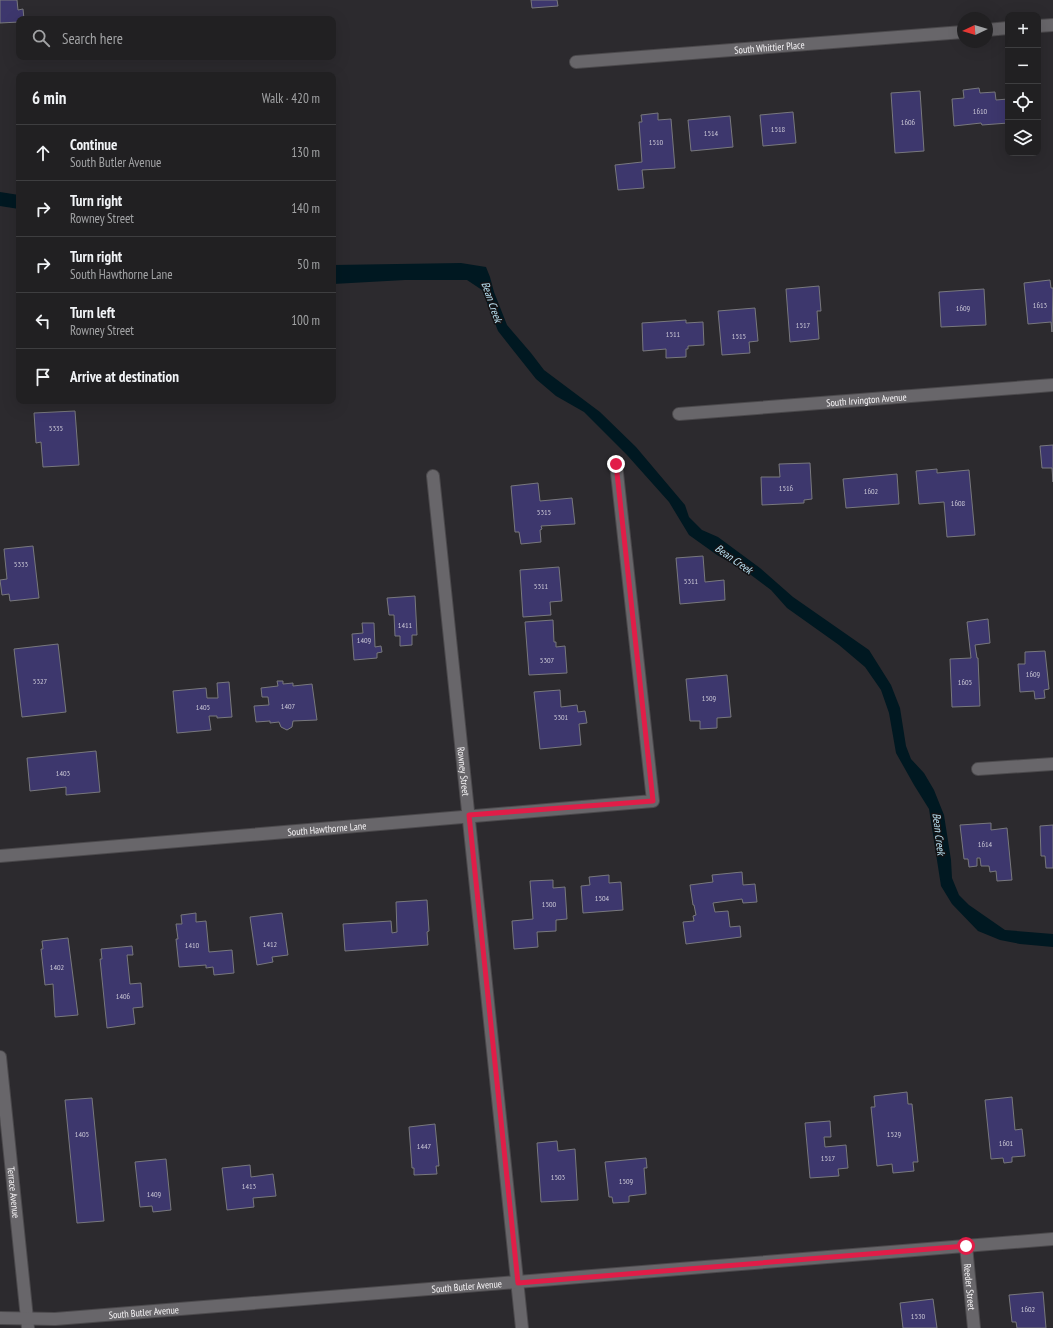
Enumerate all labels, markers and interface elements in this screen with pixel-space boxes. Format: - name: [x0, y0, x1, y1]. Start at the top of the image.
- north arrow: [957, 12, 993, 48]
- map controls: [1005, 12, 1041, 156]
- button: +: [1005, 12, 1041, 48]
- search box: [16, 16, 336, 60]
- icon: search: [30, 27, 52, 49]
- text: Search here: [62, 29, 123, 48]
- street label: South Whittier Place: [734, 38, 805, 57]
- button: −: [1005, 48, 1041, 84]
- button: locate: [1005, 84, 1041, 120]
- text: 6 min: [32, 87, 66, 109]
- text: Walk · 420 m: [262, 90, 320, 107]
- house number: 1610: [973, 106, 988, 116]
- house number: 1606: [901, 117, 916, 127]
- button: layers: [1005, 120, 1041, 156]
- house number: 1518: [771, 124, 786, 134]
- house number: 1514: [704, 128, 719, 138]
- text: Continue: [70, 135, 117, 154]
- house number: 1510: [649, 137, 664, 147]
- icon: ahead: [32, 142, 54, 164]
- text: 130 m: [291, 144, 320, 161]
- text: South Butler Avenue: [70, 154, 161, 171]
- text: Turn right: [70, 191, 122, 210]
- icon: right: [32, 198, 54, 220]
- text: 140 m: [291, 200, 320, 217]
- text: Rowney Street: [70, 210, 134, 227]
- text: Turn right: [70, 247, 122, 266]
- icon: right: [32, 254, 54, 276]
- text: 50 m: [297, 256, 320, 273]
- text: South Hawthorne Lane: [70, 266, 173, 283]
- water label: Bean Creek: [478, 280, 506, 326]
- house number: 1613: [1033, 300, 1048, 310]
- text: Turn left: [70, 303, 115, 322]
- house number: 1609: [956, 303, 971, 313]
- icon: left: [32, 310, 54, 332]
- text: 100 m: [291, 312, 320, 329]
- house number: 1517: [796, 320, 811, 330]
- text: Rowney Street: [70, 322, 134, 339]
- house number: 1511: [666, 329, 681, 339]
- house number: 1515: [732, 331, 746, 341]
- icon: arrive: [32, 366, 54, 388]
- text: Arrive at destination: [70, 367, 179, 386]
- street label: South Irvington Avenue: [826, 390, 907, 410]
- house number: 5335: [49, 423, 63, 433]
- route end: [607, 455, 625, 473]
- house number: 1516: [779, 483, 794, 493]
- house number: 1602: [864, 486, 879, 496]
- house number: 1608: [951, 498, 966, 508]
- house number: 5315: [537, 507, 551, 517]
- water label: Bean Creek: [713, 541, 757, 578]
- house number: 5333: [14, 559, 29, 569]
- house number: 5311: [684, 576, 699, 586]
- house number: 5311: [534, 581, 549, 591]
- house number: 1411: [398, 620, 413, 630]
- house number: 1409: [357, 635, 372, 645]
- house number: 5307: [540, 655, 555, 665]
- house number: 1609: [1026, 669, 1041, 679]
- house number: 5327: [33, 676, 48, 686]
- house number: 1605: [958, 677, 972, 687]
- house number: 1509: [702, 693, 717, 703]
- house number: 1407: [281, 701, 296, 711]
- house number: 1405: [196, 702, 210, 712]
- house number: 5301: [554, 712, 569, 722]
- street label: Rowney Street: [454, 746, 472, 797]
- house number: 1403: [56, 768, 71, 778]
- water label: Bean Creek: [929, 812, 949, 858]
- street label: South Hawthorne Lane: [287, 819, 367, 839]
- house number: 1614: [978, 839, 993, 849]
- house number: 1504: [595, 893, 610, 903]
- house number: 1500: [542, 899, 557, 909]
- house number: 1412: [263, 939, 278, 949]
- house number: 1410: [185, 940, 200, 950]
- house number: 1402: [50, 962, 65, 972]
- house number: 1406: [116, 991, 131, 1001]
- house number: 1405: [75, 1129, 89, 1139]
- house number: 1529: [887, 1129, 902, 1139]
- house number: 1601: [999, 1138, 1014, 1148]
- house number: 1447: [417, 1141, 432, 1151]
- house number: 1517: [821, 1153, 836, 1163]
- street label: Terrace Avenue: [4, 1166, 23, 1219]
- house number: 1503: [551, 1172, 566, 1182]
- house number: 1509: [619, 1176, 634, 1186]
- house number: 1413: [242, 1181, 257, 1191]
- house number: 1409: [147, 1189, 162, 1199]
- route start: [957, 1237, 975, 1255]
- street label: Reeder Street: [961, 1263, 978, 1311]
- street label: South Butler Avenue: [431, 1277, 502, 1296]
- street label: South Butler Avenue: [108, 1303, 179, 1322]
- house number: 1602: [1021, 1304, 1036, 1314]
- house number: 1530: [911, 1311, 926, 1321]

